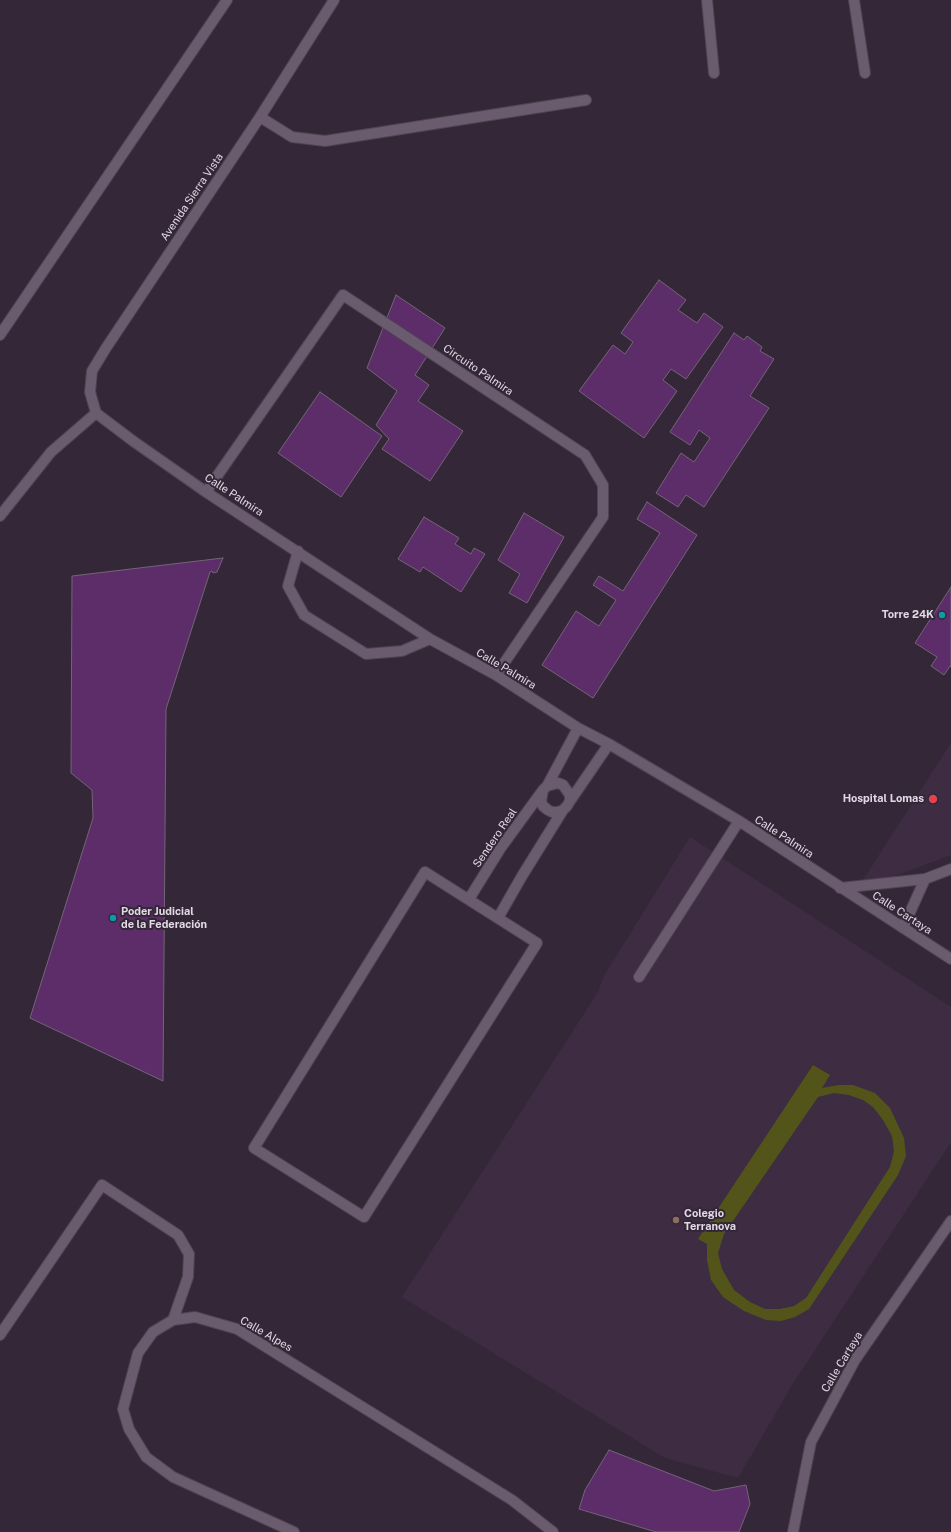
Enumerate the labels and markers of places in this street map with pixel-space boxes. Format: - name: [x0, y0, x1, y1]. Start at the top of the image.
- place label: Torre 24K: [882, 608, 934, 622]
- marker: Torre 24K: [937, 610, 947, 620]
- place label: Hospital Lomas: [843, 792, 924, 806]
- marker: Hospital Lomas: [927, 793, 939, 805]
- place label: Poder Judicial de la Federación: [121, 905, 207, 931]
- marker: Poder Judicial de la Federación: [108, 913, 118, 923]
- place label: Colegio Terranova: [684, 1207, 736, 1233]
- marker: Colegio Terranova: [671, 1215, 681, 1225]

